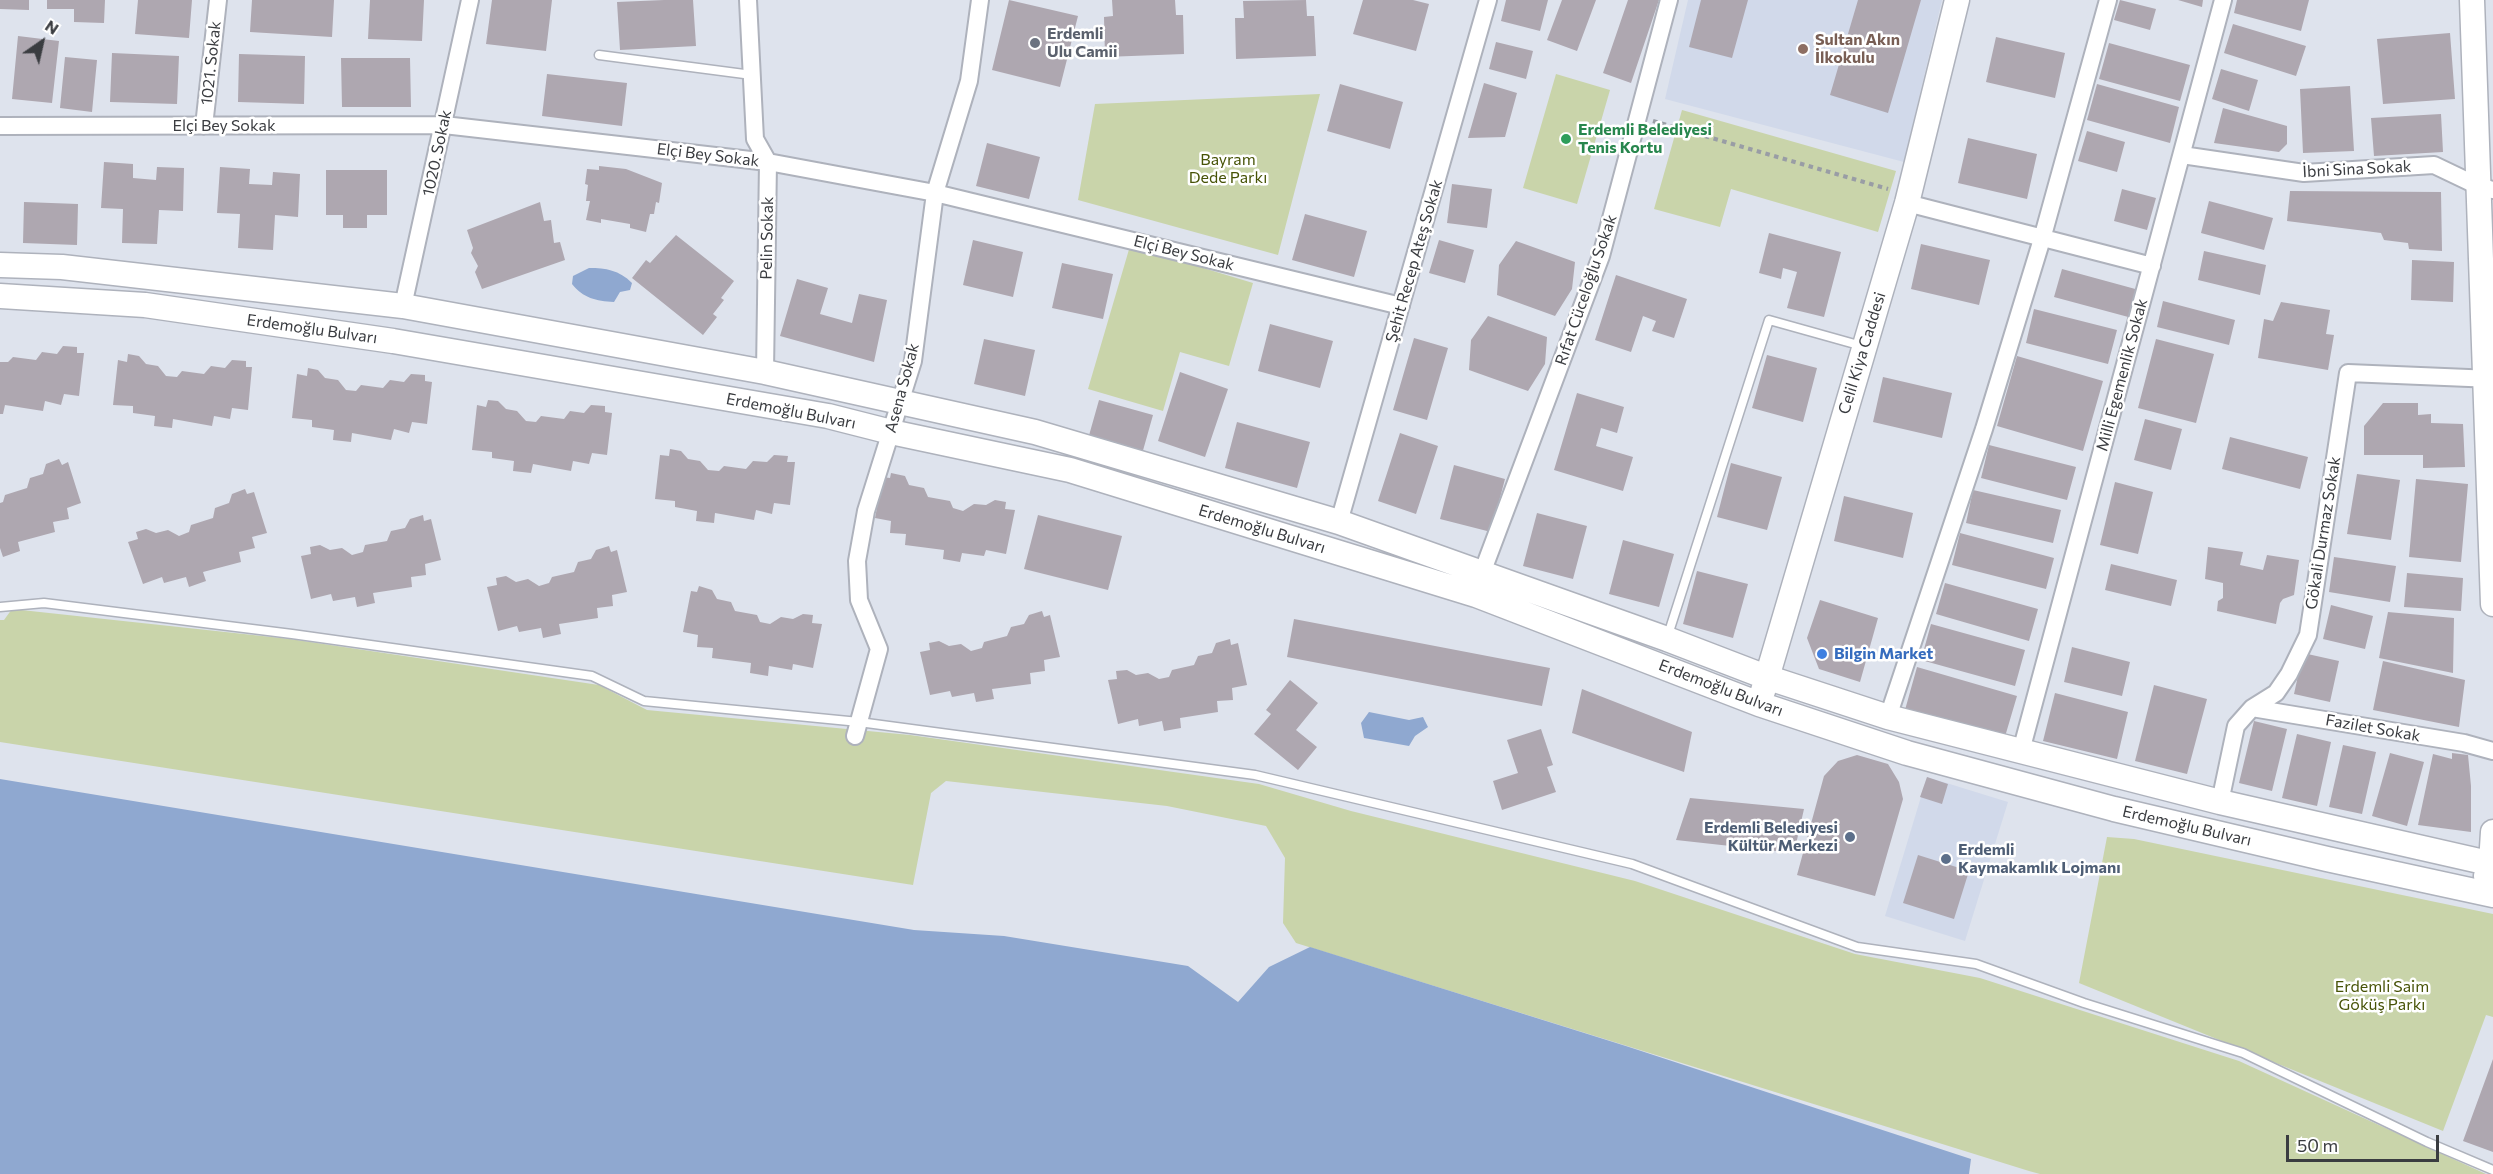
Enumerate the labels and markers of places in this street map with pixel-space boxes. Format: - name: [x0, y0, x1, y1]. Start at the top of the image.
- place label: Erdemli Ulu Camii: [1047, 24, 1117, 62]
- place label: Sultan Akın İlkokulu: [1815, 30, 1900, 68]
- marker: Erdemli Ulu Camii: [1028, 36, 1042, 50]
- marker: Sultan Akın İlkokulu: [1796, 42, 1810, 56]
- place label: Erdemli Belediyesi Tenis Kortu: [1578, 120, 1712, 158]
- marker: Erdemli Belediyesi Tenis Kortu: [1559, 132, 1573, 146]
- place label: Bilgin Market: [1834, 644, 1933, 664]
- marker: Bilgin Market: [1815, 647, 1829, 661]
- place label: Erdemli Belediyesi Kültür Merkezi: [1704, 818, 1838, 856]
- marker: Erdemli Belediyesi Kültür Merkezi: [1843, 830, 1857, 844]
- place label: Erdemli Kaymakamlık Lojmanı: [1958, 840, 2121, 878]
- marker: Erdemli Kaymakamlık Lojmanı: [1939, 852, 1953, 866]

